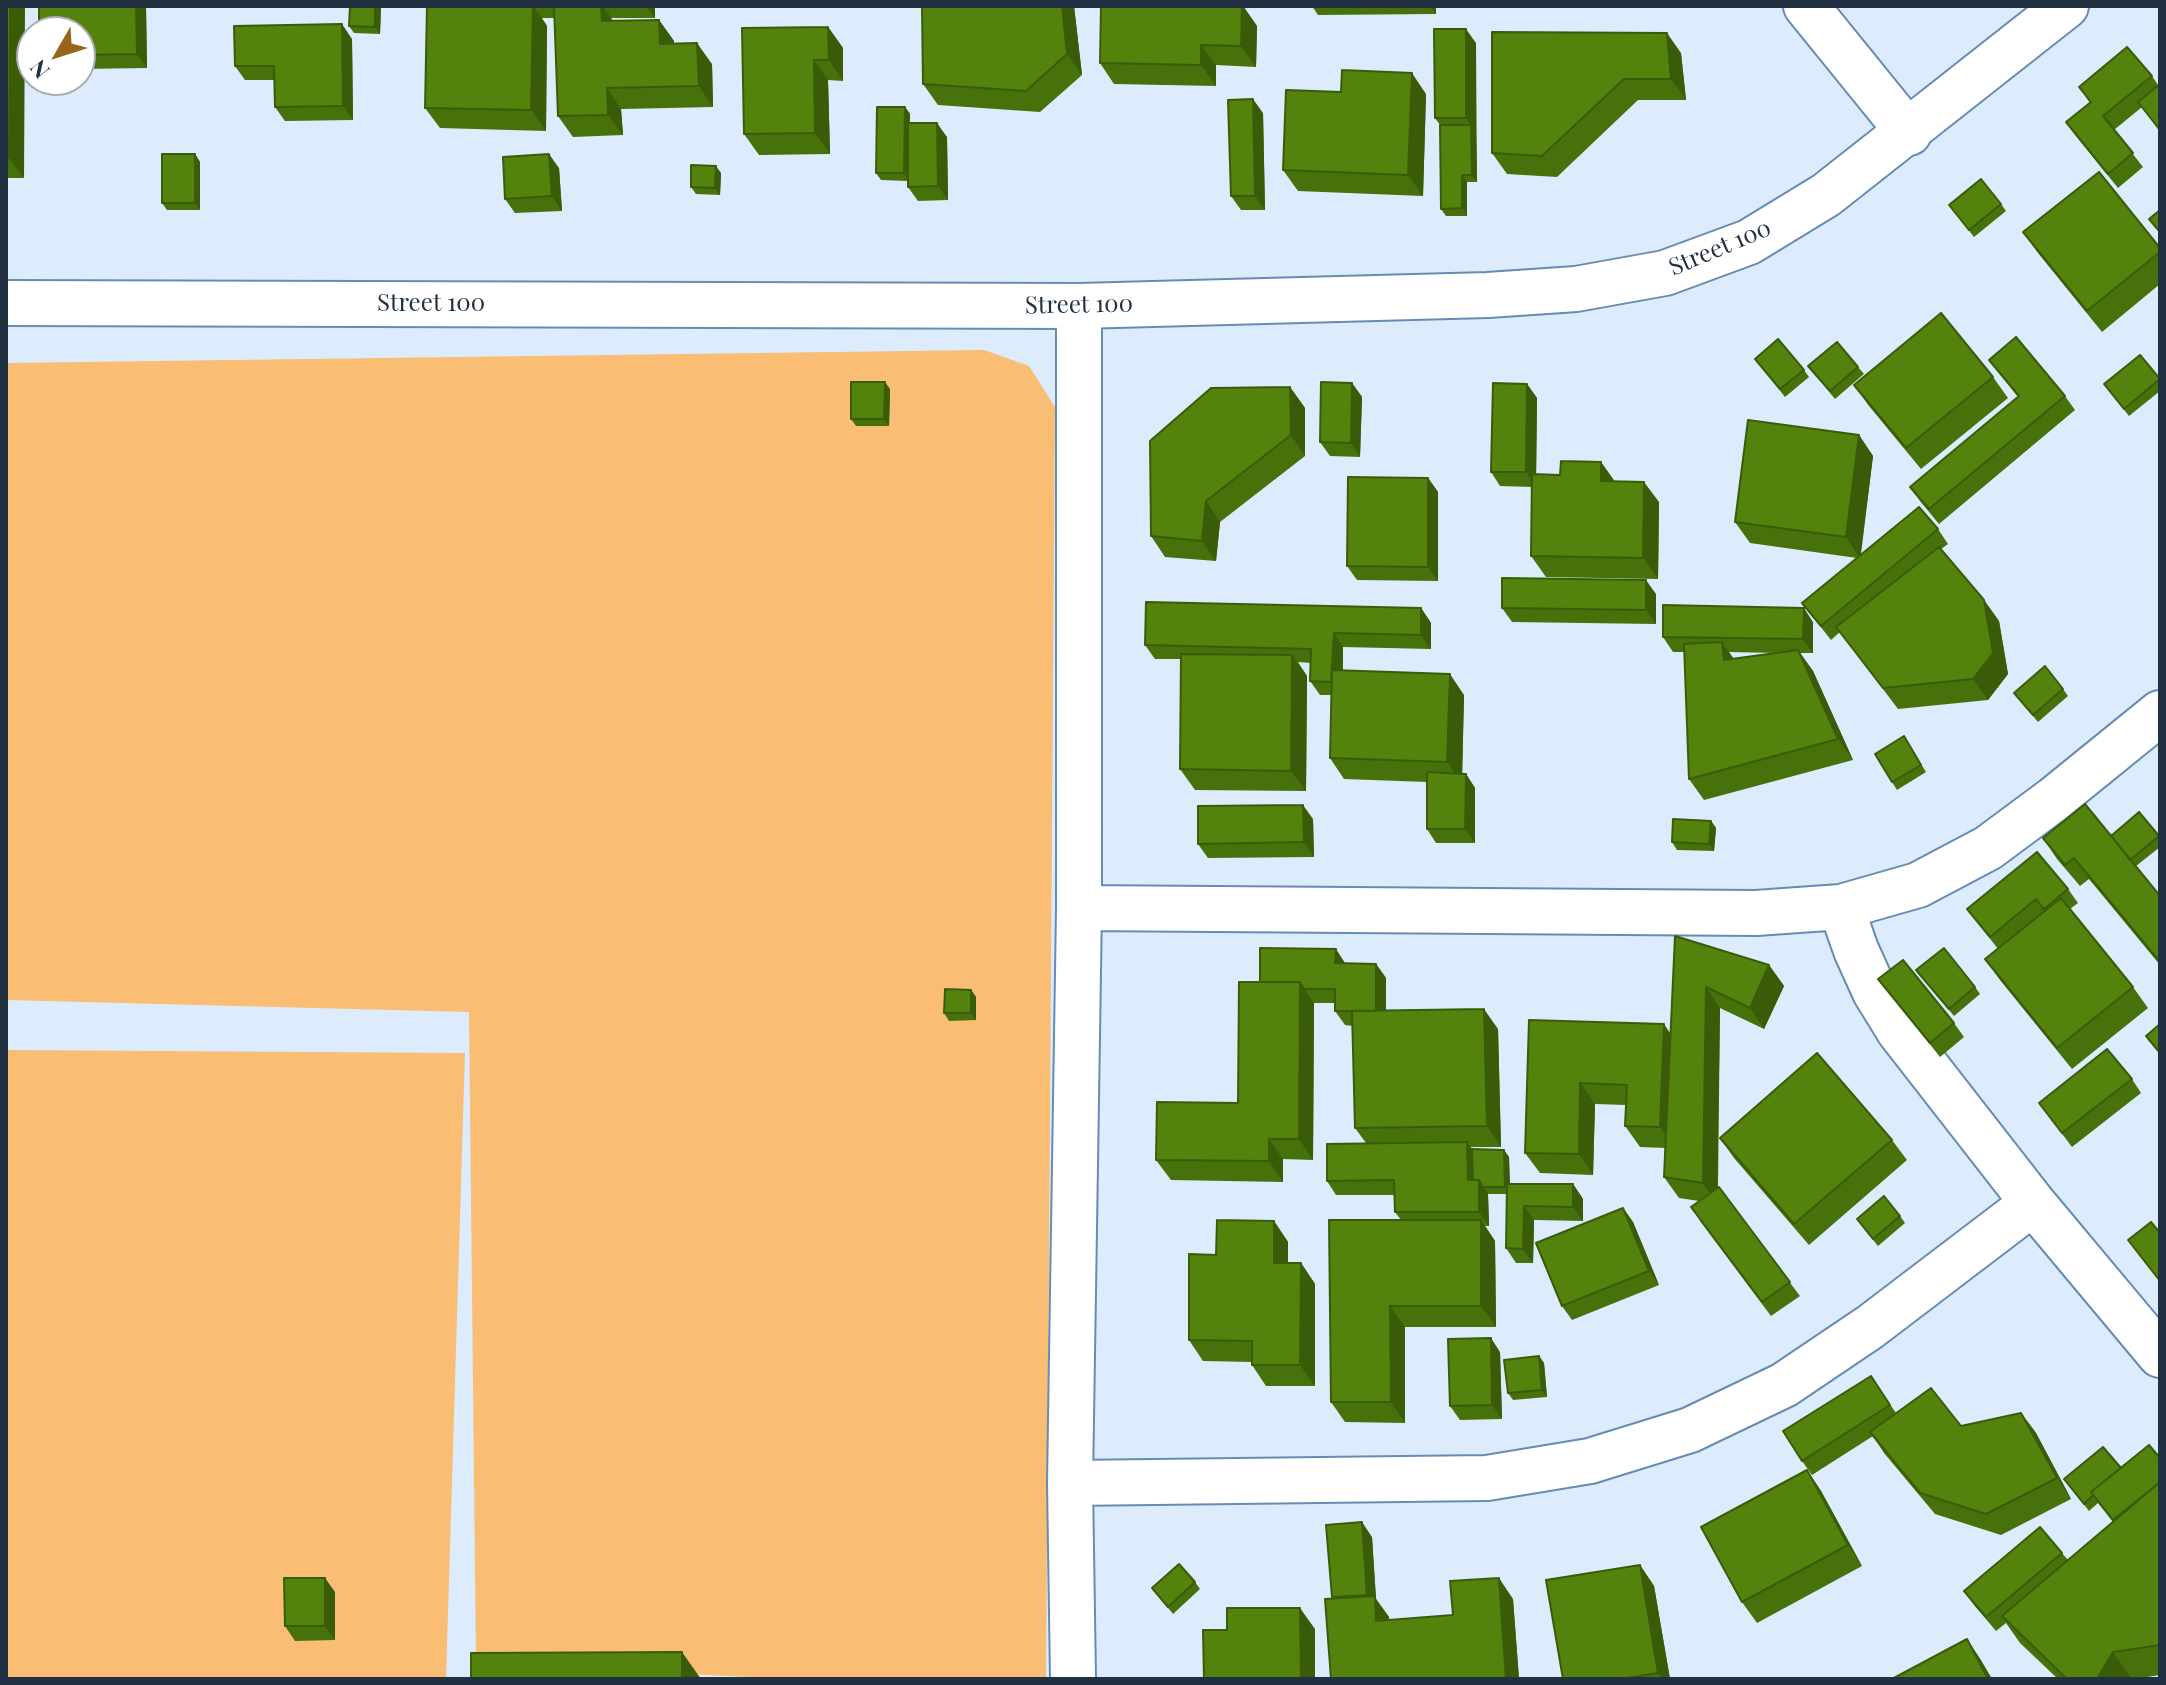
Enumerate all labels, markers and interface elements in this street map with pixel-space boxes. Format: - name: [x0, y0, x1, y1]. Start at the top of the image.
- north arrow: [16, 16, 96, 96]
- text: N: [22, 54, 56, 85]
- street label: Street 100: [1665, 214, 1775, 282]
- street label: Street 100: [377, 290, 485, 318]
- street label: Street 100: [1025, 290, 1133, 320]

